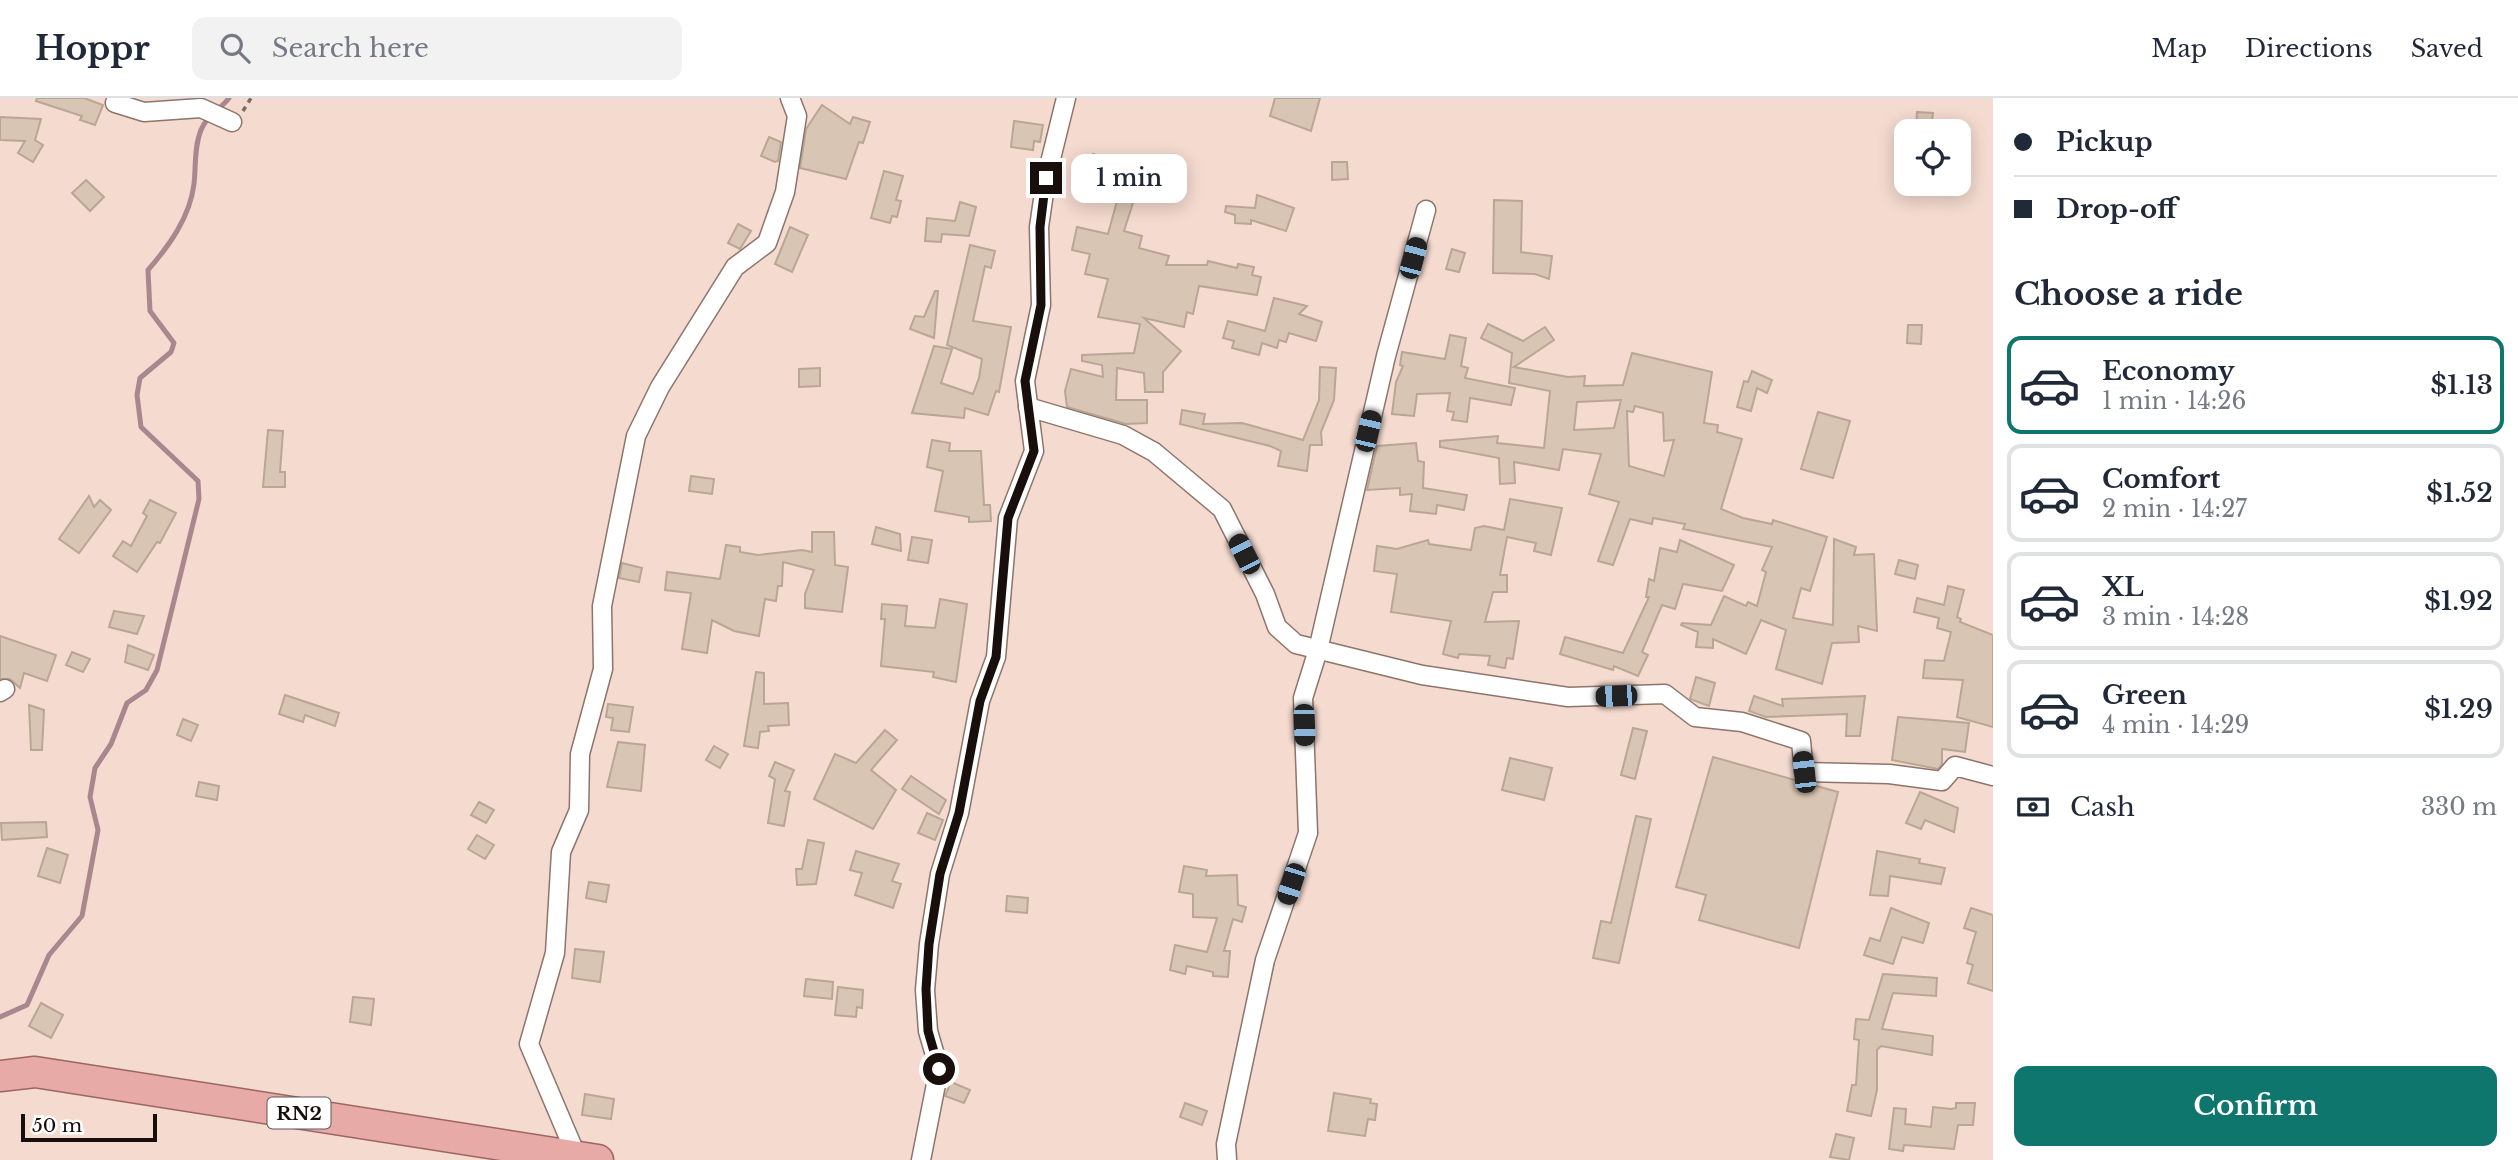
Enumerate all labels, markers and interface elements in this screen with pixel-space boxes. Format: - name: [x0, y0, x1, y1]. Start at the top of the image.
- search box: [192, 17, 682, 80]
- text: Hoppr: [35, 28, 150, 69]
- icon: search: [216, 29, 254, 67]
- text: Search here: [272, 32, 429, 64]
- text: Map: [2151, 34, 2207, 63]
- text: Directions: [2245, 34, 2373, 63]
- text: Saved: [2411, 34, 2483, 63]
- map controls: [1894, 119, 1971, 196]
- button: locate: [1894, 119, 1971, 196]
- text: Pickup: [2056, 126, 2153, 158]
- callout: 1 min: [1070, 154, 1186, 202]
- route end: [1030, 162, 1062, 194]
- text: 1 min: [1096, 164, 1162, 192]
- text: Drop-off: [2056, 193, 2177, 225]
- car: [1398, 235, 1429, 281]
- text: Choose a ride: [2014, 274, 2243, 314]
- icon: car: [2018, 354, 2081, 417]
- text: Economy: [2102, 355, 2235, 387]
- text: $1.13: [2430, 369, 2493, 401]
- text: 1 min · 14:26: [2102, 387, 2246, 415]
- car: [1354, 408, 1383, 454]
- icon: car: [2018, 462, 2081, 525]
- text: Comfort: [2102, 463, 2220, 495]
- text: $1.52: [2426, 477, 2493, 509]
- text: 2 min · 14:27: [2102, 495, 2247, 523]
- car: [1226, 531, 1263, 577]
- icon: car: [2018, 570, 2081, 633]
- text: XL: [2102, 571, 2144, 603]
- text: $1.92: [2424, 585, 2493, 617]
- text: 3 min · 14:28: [2102, 603, 2249, 631]
- icon: car: [2018, 678, 2081, 741]
- text: Green: [2102, 679, 2187, 711]
- car: [1595, 685, 1638, 707]
- text: $1.29: [2424, 693, 2493, 725]
- car: [1293, 704, 1316, 746]
- text: 4 min · 14:29: [2102, 711, 2249, 739]
- car: [1792, 750, 1817, 794]
- icon: cash: [2014, 788, 2052, 826]
- text: Cash: [2070, 791, 2135, 823]
- text: 330 m: [2421, 793, 2497, 821]
- car: [1275, 861, 1308, 907]
- route start: [923, 1053, 955, 1085]
- button: Confirm: [2014, 1066, 2497, 1146]
- road number: RN2: [268, 1098, 330, 1128]
- scale bar: [21, 1111, 158, 1143]
- text: 50 m: [32, 1114, 82, 1137]

